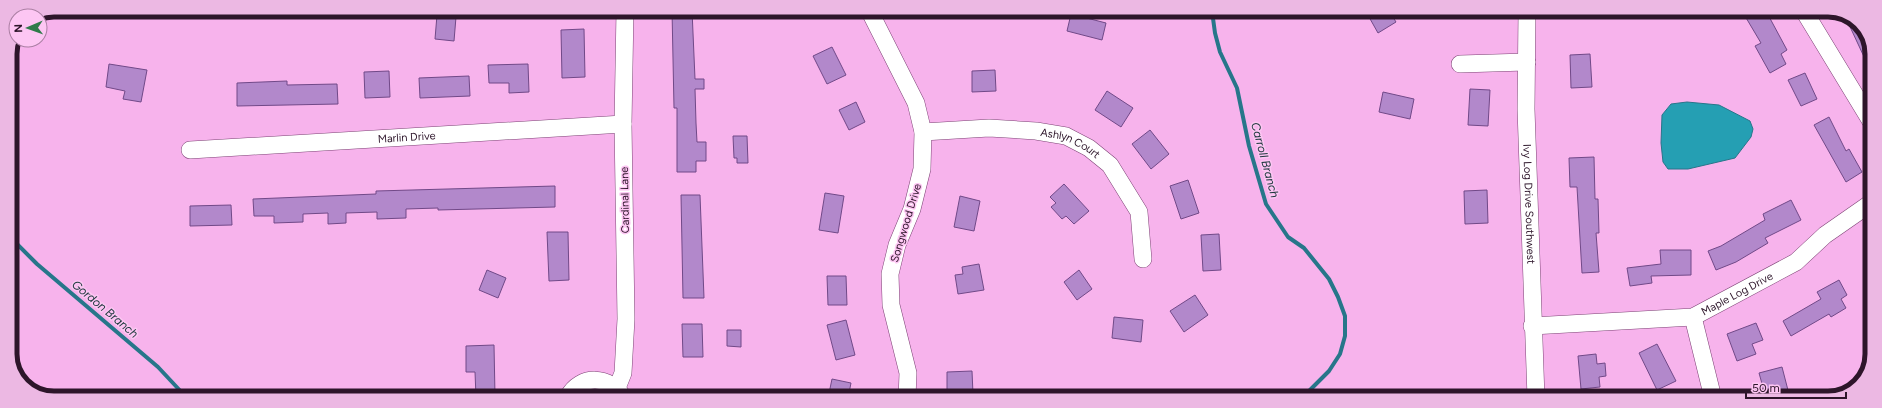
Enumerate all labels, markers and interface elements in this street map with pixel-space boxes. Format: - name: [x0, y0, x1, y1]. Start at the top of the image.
- north arrow: [8, 8, 48, 48]
- text: N: [12, 24, 25, 33]
- water label: Carroll Branch: [1248, 121, 1282, 200]
- street label: Ashlyn Court: [1040, 125, 1103, 161]
- street label: Marlin Drive: [377, 129, 436, 145]
- street label: Ivy Log Drive Southwest: [1521, 144, 1538, 264]
- street label: Cardinal Lane: [618, 167, 632, 233]
- street label: Songwood Drive: [888, 182, 924, 264]
- street label: Maple Log Drive: [1699, 269, 1775, 318]
- water label: Gordon Branch: [69, 277, 141, 341]
- scale bar: [1746, 374, 1846, 400]
- text: 50 m: [1752, 381, 1780, 395]

